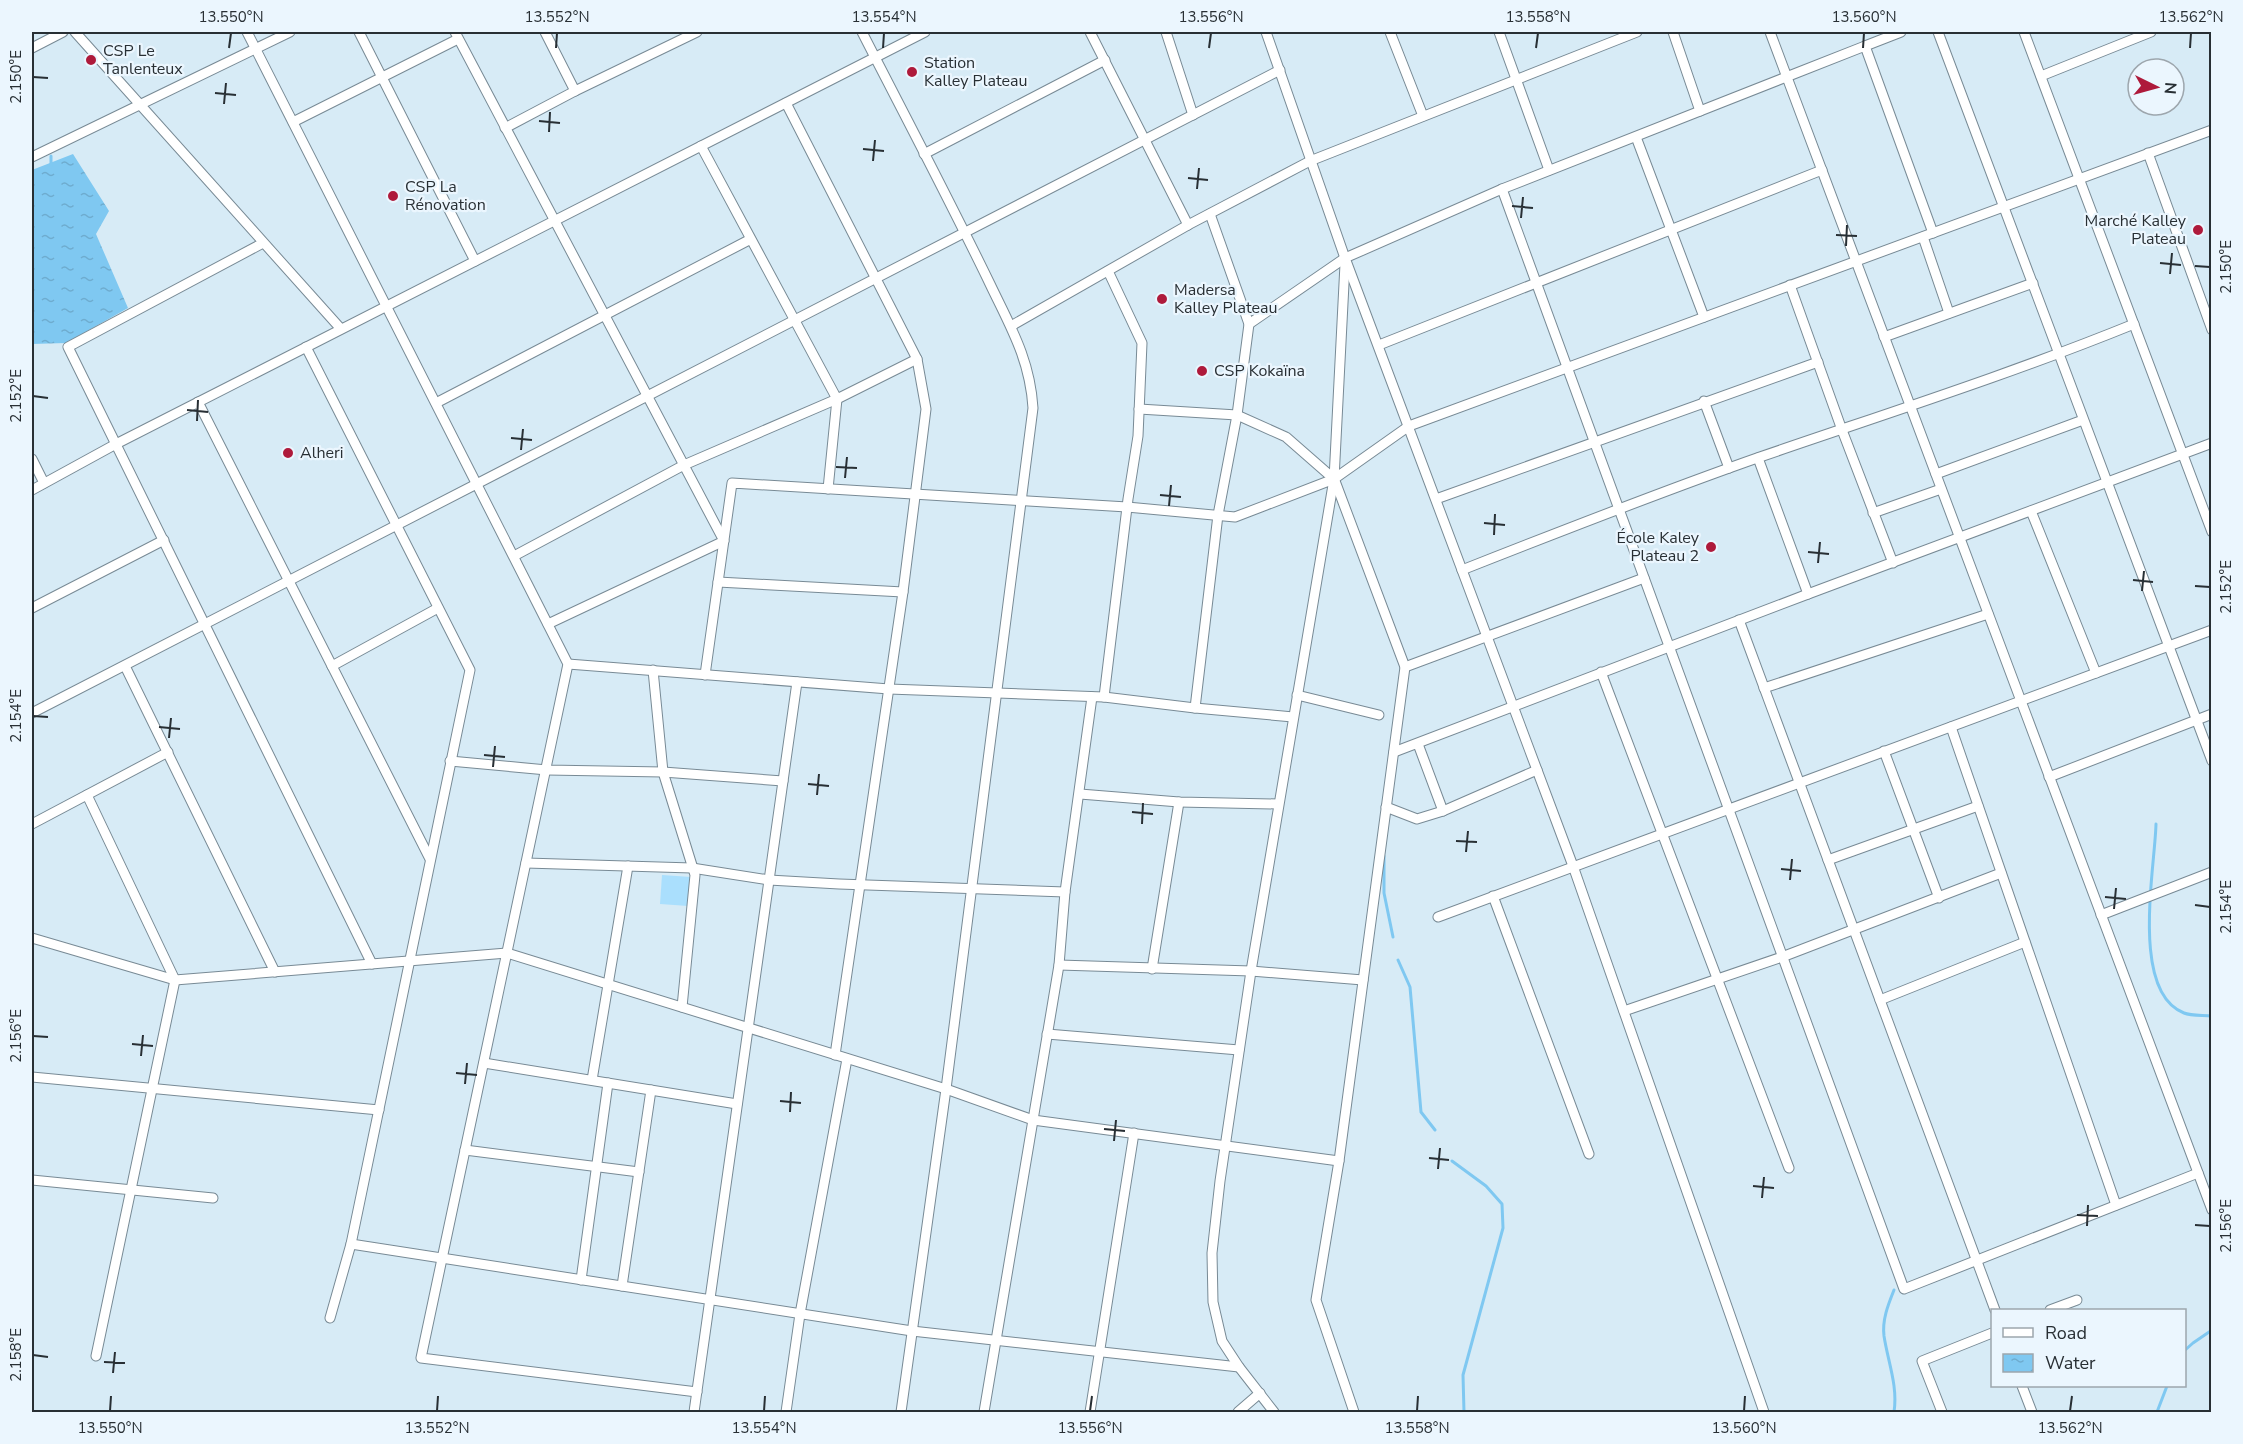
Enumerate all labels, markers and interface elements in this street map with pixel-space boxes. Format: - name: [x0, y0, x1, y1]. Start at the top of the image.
- text: 13.550°N: [198, 7, 264, 27]
- text: 13.552°N: [524, 7, 590, 27]
- text: 13.554°N: [851, 7, 917, 27]
- text: 13.556°N: [1178, 7, 1244, 27]
- text: 13.558°N: [1505, 7, 1571, 27]
- text: 13.560°N: [1831, 7, 1897, 27]
- text: 13.562°N: [2158, 7, 2224, 27]
- place label: CSP Le Tanlenteux: [103, 40, 183, 80]
- text: 2.150°E: [6, 50, 26, 104]
- place label: Station Kalley Plateau: [924, 52, 1027, 92]
- marker: CSP Le Tanlenteux: [84, 53, 98, 67]
- north arrow: [2126, 57, 2186, 117]
- marker: Station Kalley Plateau: [905, 65, 919, 79]
- text: N: [2158, 81, 2181, 95]
- place label: CSP La Rénovation: [405, 176, 486, 216]
- marker: CSP La Rénovation: [386, 189, 400, 203]
- place label: Marché Kalley Plateau: [2085, 210, 2187, 250]
- marker: Marché Kalley Plateau: [2191, 223, 2205, 237]
- text: 2.150°E: [2216, 240, 2236, 294]
- place label: Madersa Kalley Plateau: [1174, 279, 1277, 319]
- marker: Madersa Kalley Plateau: [1155, 292, 1169, 306]
- place label: CSP Kokaïna: [1214, 360, 1305, 382]
- marker: CSP Kokaïna: [1195, 364, 1209, 378]
- text: 2.152°E: [6, 369, 26, 423]
- place label: Alheri: [300, 442, 343, 464]
- marker: Alheri: [281, 446, 295, 460]
- place label: École Kaley Plateau 2: [1617, 527, 1700, 567]
- marker: École Kaley Plateau 2: [1704, 540, 1718, 554]
- text: 2.152°E: [2216, 560, 2236, 614]
- text: 2.154°E: [6, 689, 26, 743]
- text: 2.154°E: [2216, 880, 2236, 934]
- text: 2.156°E: [6, 1009, 26, 1063]
- text: 2.156°E: [2216, 1199, 2236, 1253]
- legend: [1991, 1309, 2186, 1387]
- text: Road: [2045, 1321, 2087, 1345]
- text: 2.158°E: [6, 1328, 26, 1382]
- text: Water: [2045, 1351, 2096, 1375]
- text: 13.550°N: [77, 1418, 143, 1438]
- text: 13.552°N: [404, 1418, 470, 1438]
- text: 13.554°N: [731, 1418, 797, 1438]
- text: 13.556°N: [1057, 1418, 1123, 1438]
- text: 13.558°N: [1384, 1418, 1450, 1438]
- text: 13.560°N: [1711, 1418, 1777, 1438]
- text: 13.562°N: [2037, 1418, 2103, 1438]

